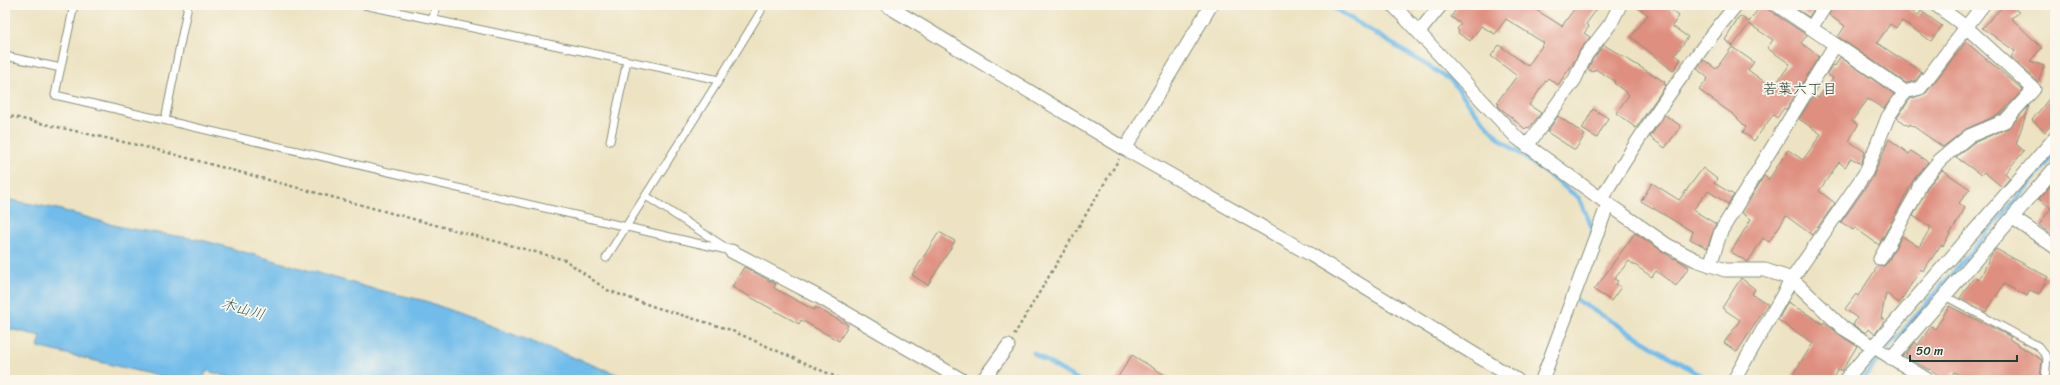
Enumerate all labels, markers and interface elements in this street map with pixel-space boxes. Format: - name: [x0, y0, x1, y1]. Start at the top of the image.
- district label: 若葉六丁目: [1762, 76, 1838, 102]
- water label: 木山川: [218, 290, 268, 328]
- scale bar: [1910, 337, 2017, 363]
- text: 50 m: [1916, 340, 1943, 362]

